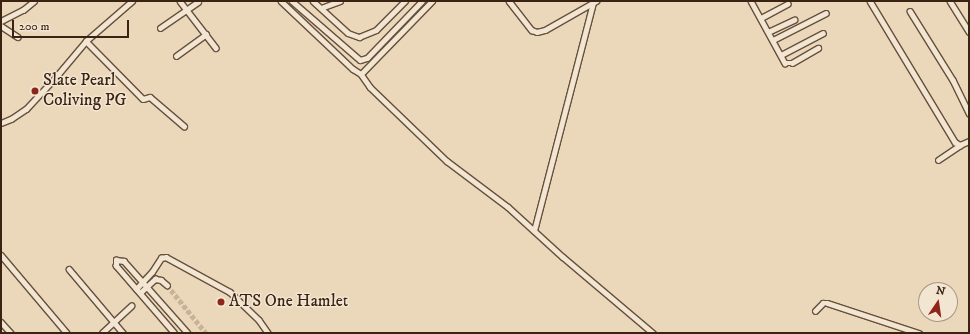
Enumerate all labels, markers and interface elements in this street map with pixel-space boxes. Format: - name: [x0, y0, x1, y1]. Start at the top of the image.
- scale bar: [14, 12, 131, 38]
- text: 200 m: [19, 19, 49, 34]
- place label: Slate Pearl Coliving PG: [43, 71, 126, 111]
- marker: Slate Pearl Coliving PG: [30, 86, 40, 96]
- north arrow: [918, 282, 958, 322]
- text: N: [934, 283, 946, 299]
- place label: ATS One Hamlet: [229, 292, 348, 312]
- marker: ATS One Hamlet: [216, 297, 226, 307]

